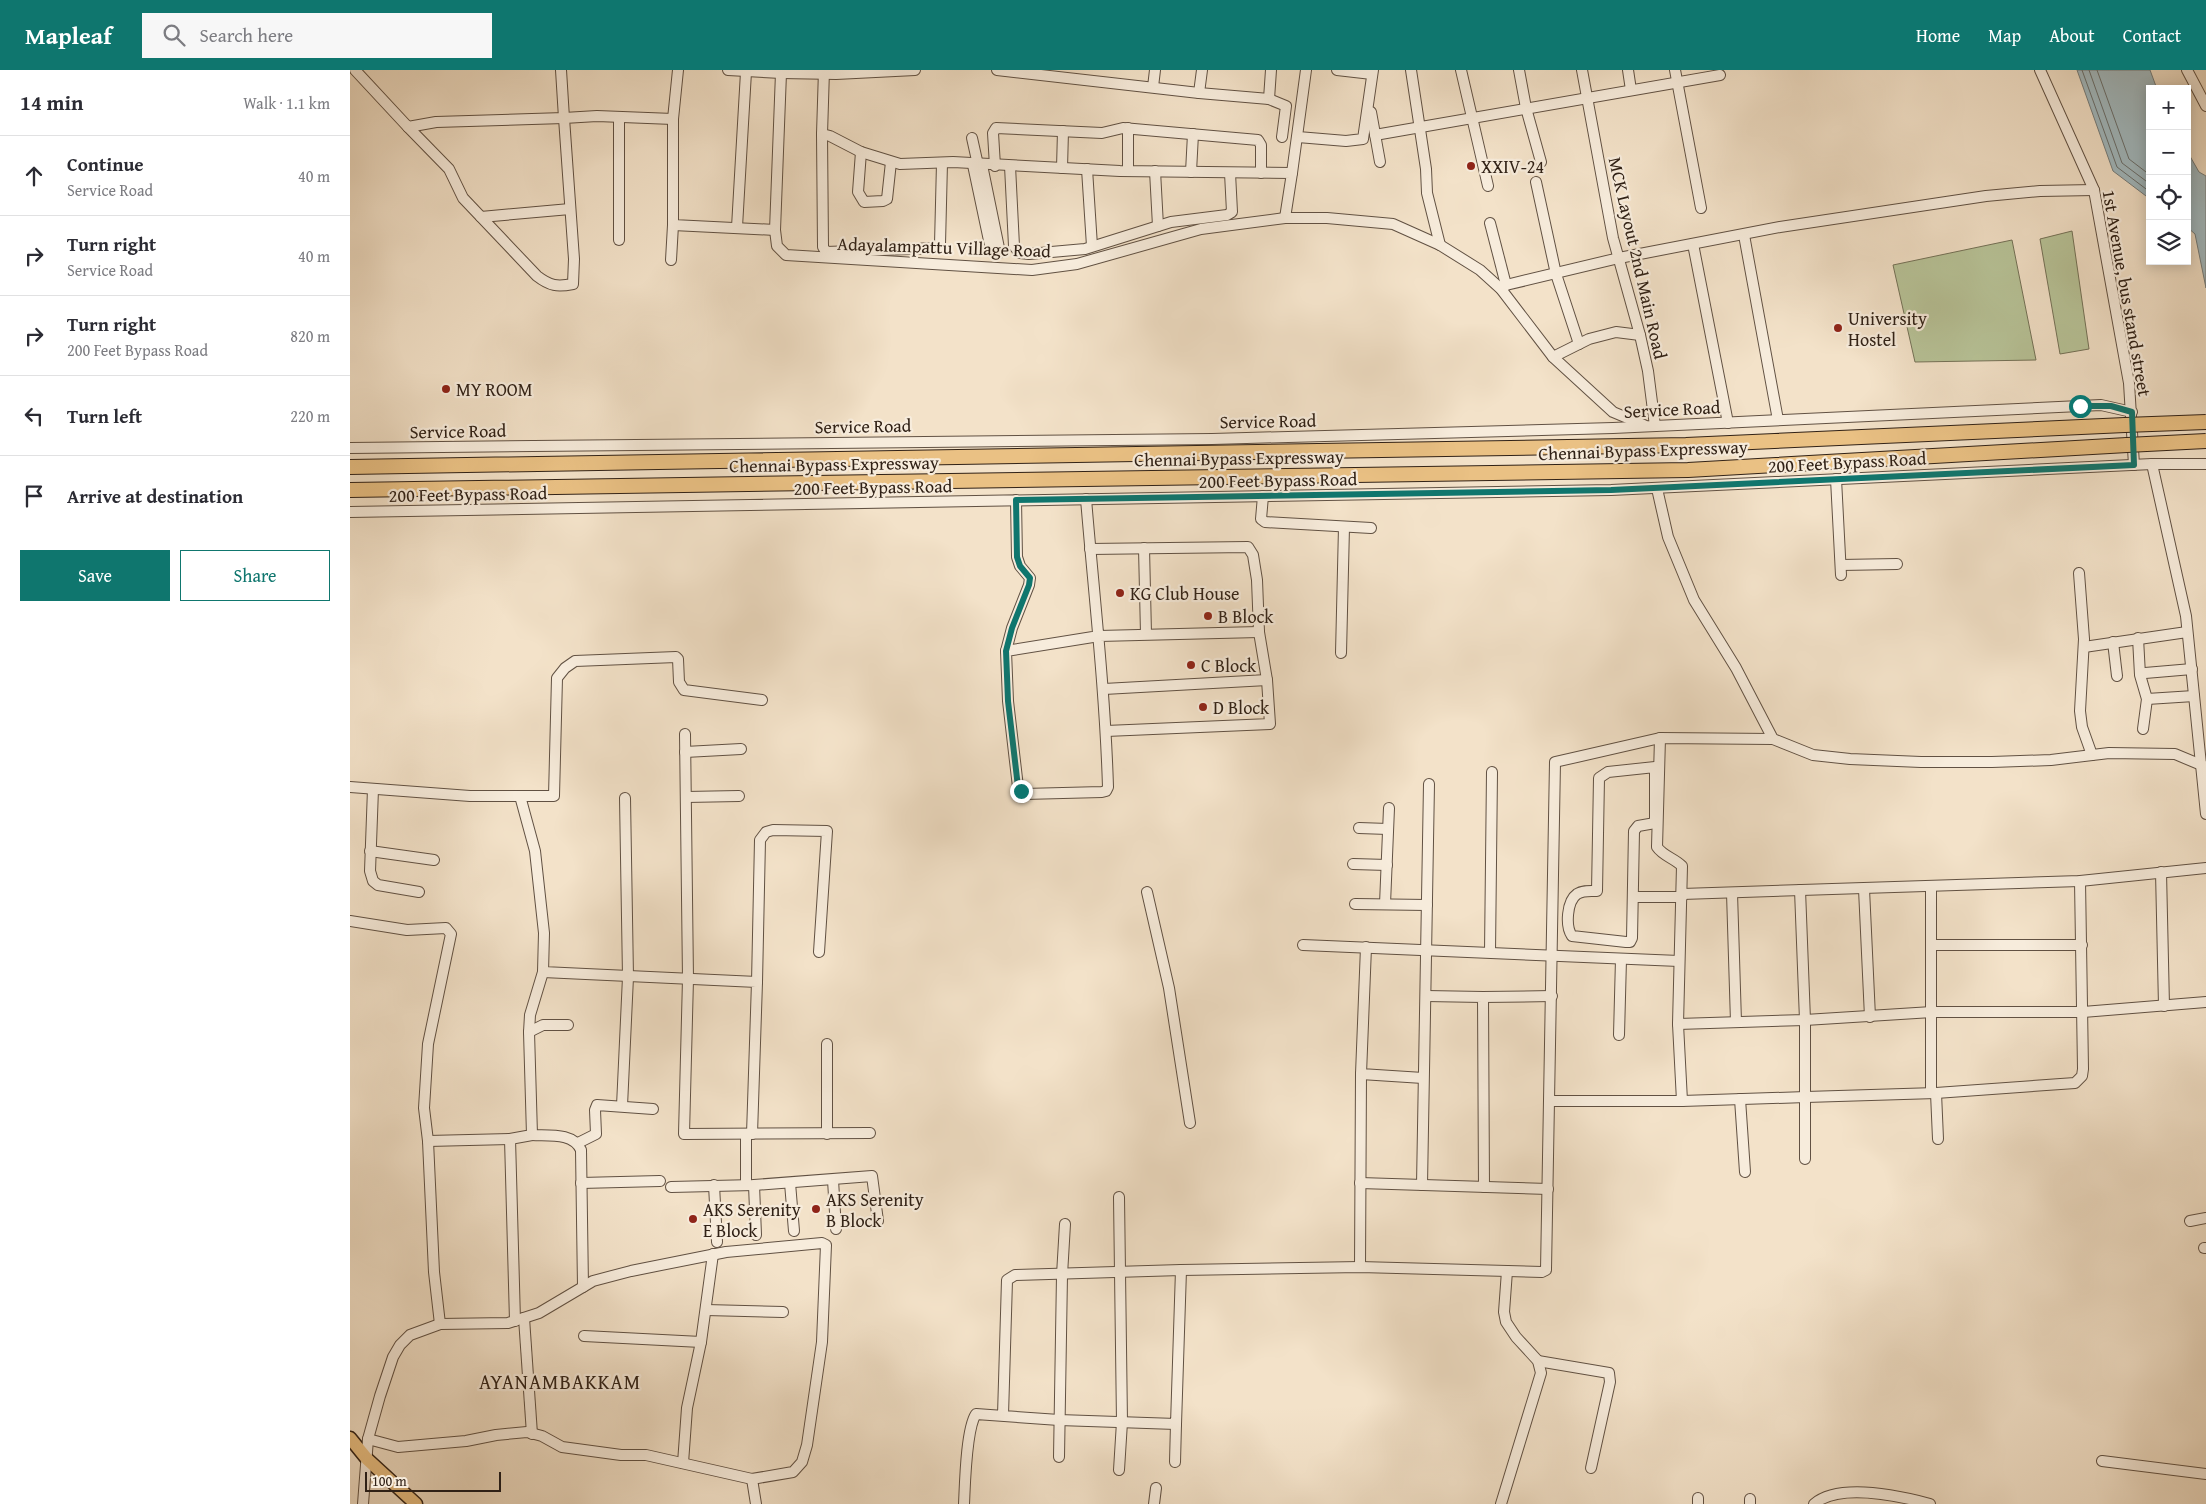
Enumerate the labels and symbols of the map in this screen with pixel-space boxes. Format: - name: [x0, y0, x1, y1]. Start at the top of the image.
- place label: XXIV-24: [1481, 153, 1544, 180]
- street label: MCK Layout 2nd Main Road: [1602, 154, 1674, 362]
- marker: XXIV-24: [1465, 160, 1477, 172]
- street label: 1st Avenue, bus stand street: [2096, 187, 2159, 399]
- street label: Adayalampattu Village Road: [837, 230, 1052, 264]
- place label: University Hostel: [1848, 305, 1927, 353]
- marker: University Hostel: [1832, 322, 1844, 334]
- place label: MY ROOM: [456, 376, 533, 403]
- marker: MY ROOM: [440, 383, 452, 395]
- street label: Service Road: [1623, 393, 1721, 425]
- route start: [2069, 395, 2092, 418]
- street label: Service Road: [1219, 407, 1317, 435]
- street label: Service Road: [814, 412, 912, 440]
- street label: Service Road: [409, 417, 507, 445]
- street label: Chennai Bypass Expressway: [1538, 433, 1748, 467]
- street label: Chennai Bypass Expressway: [1134, 443, 1344, 473]
- street label: 200 Feet Bypass Road: [1767, 444, 1927, 480]
- street label: Chennai Bypass Expressway: [729, 449, 939, 479]
- street label: 200 Feet Bypass Road: [1198, 465, 1358, 495]
- street label: 200 Feet Bypass Road: [793, 472, 953, 502]
- street label: 200 Feet Bypass Road: [388, 479, 548, 509]
- place label: KG Club House: [1130, 580, 1240, 607]
- marker: KG Club House: [1114, 587, 1126, 599]
- place label: B Block: [1218, 603, 1274, 630]
- marker: B Block: [1202, 610, 1214, 622]
- place label: C Block: [1201, 652, 1257, 679]
- marker: C Block: [1185, 659, 1197, 671]
- place label: D Block: [1213, 694, 1270, 721]
- marker: D Block: [1197, 701, 1209, 713]
- route end: [1010, 780, 1033, 803]
- place label: AKS Serenity B Block: [826, 1186, 924, 1234]
- place label: AKS Serenity E Block: [703, 1196, 801, 1244]
- marker: AKS Serenity B Block: [810, 1203, 822, 1215]
- marker: AKS Serenity E Block: [687, 1213, 699, 1225]
- district label: AYANAMBAKKAM: [479, 1367, 641, 1396]
- scale bar: [365, 1469, 501, 1492]

